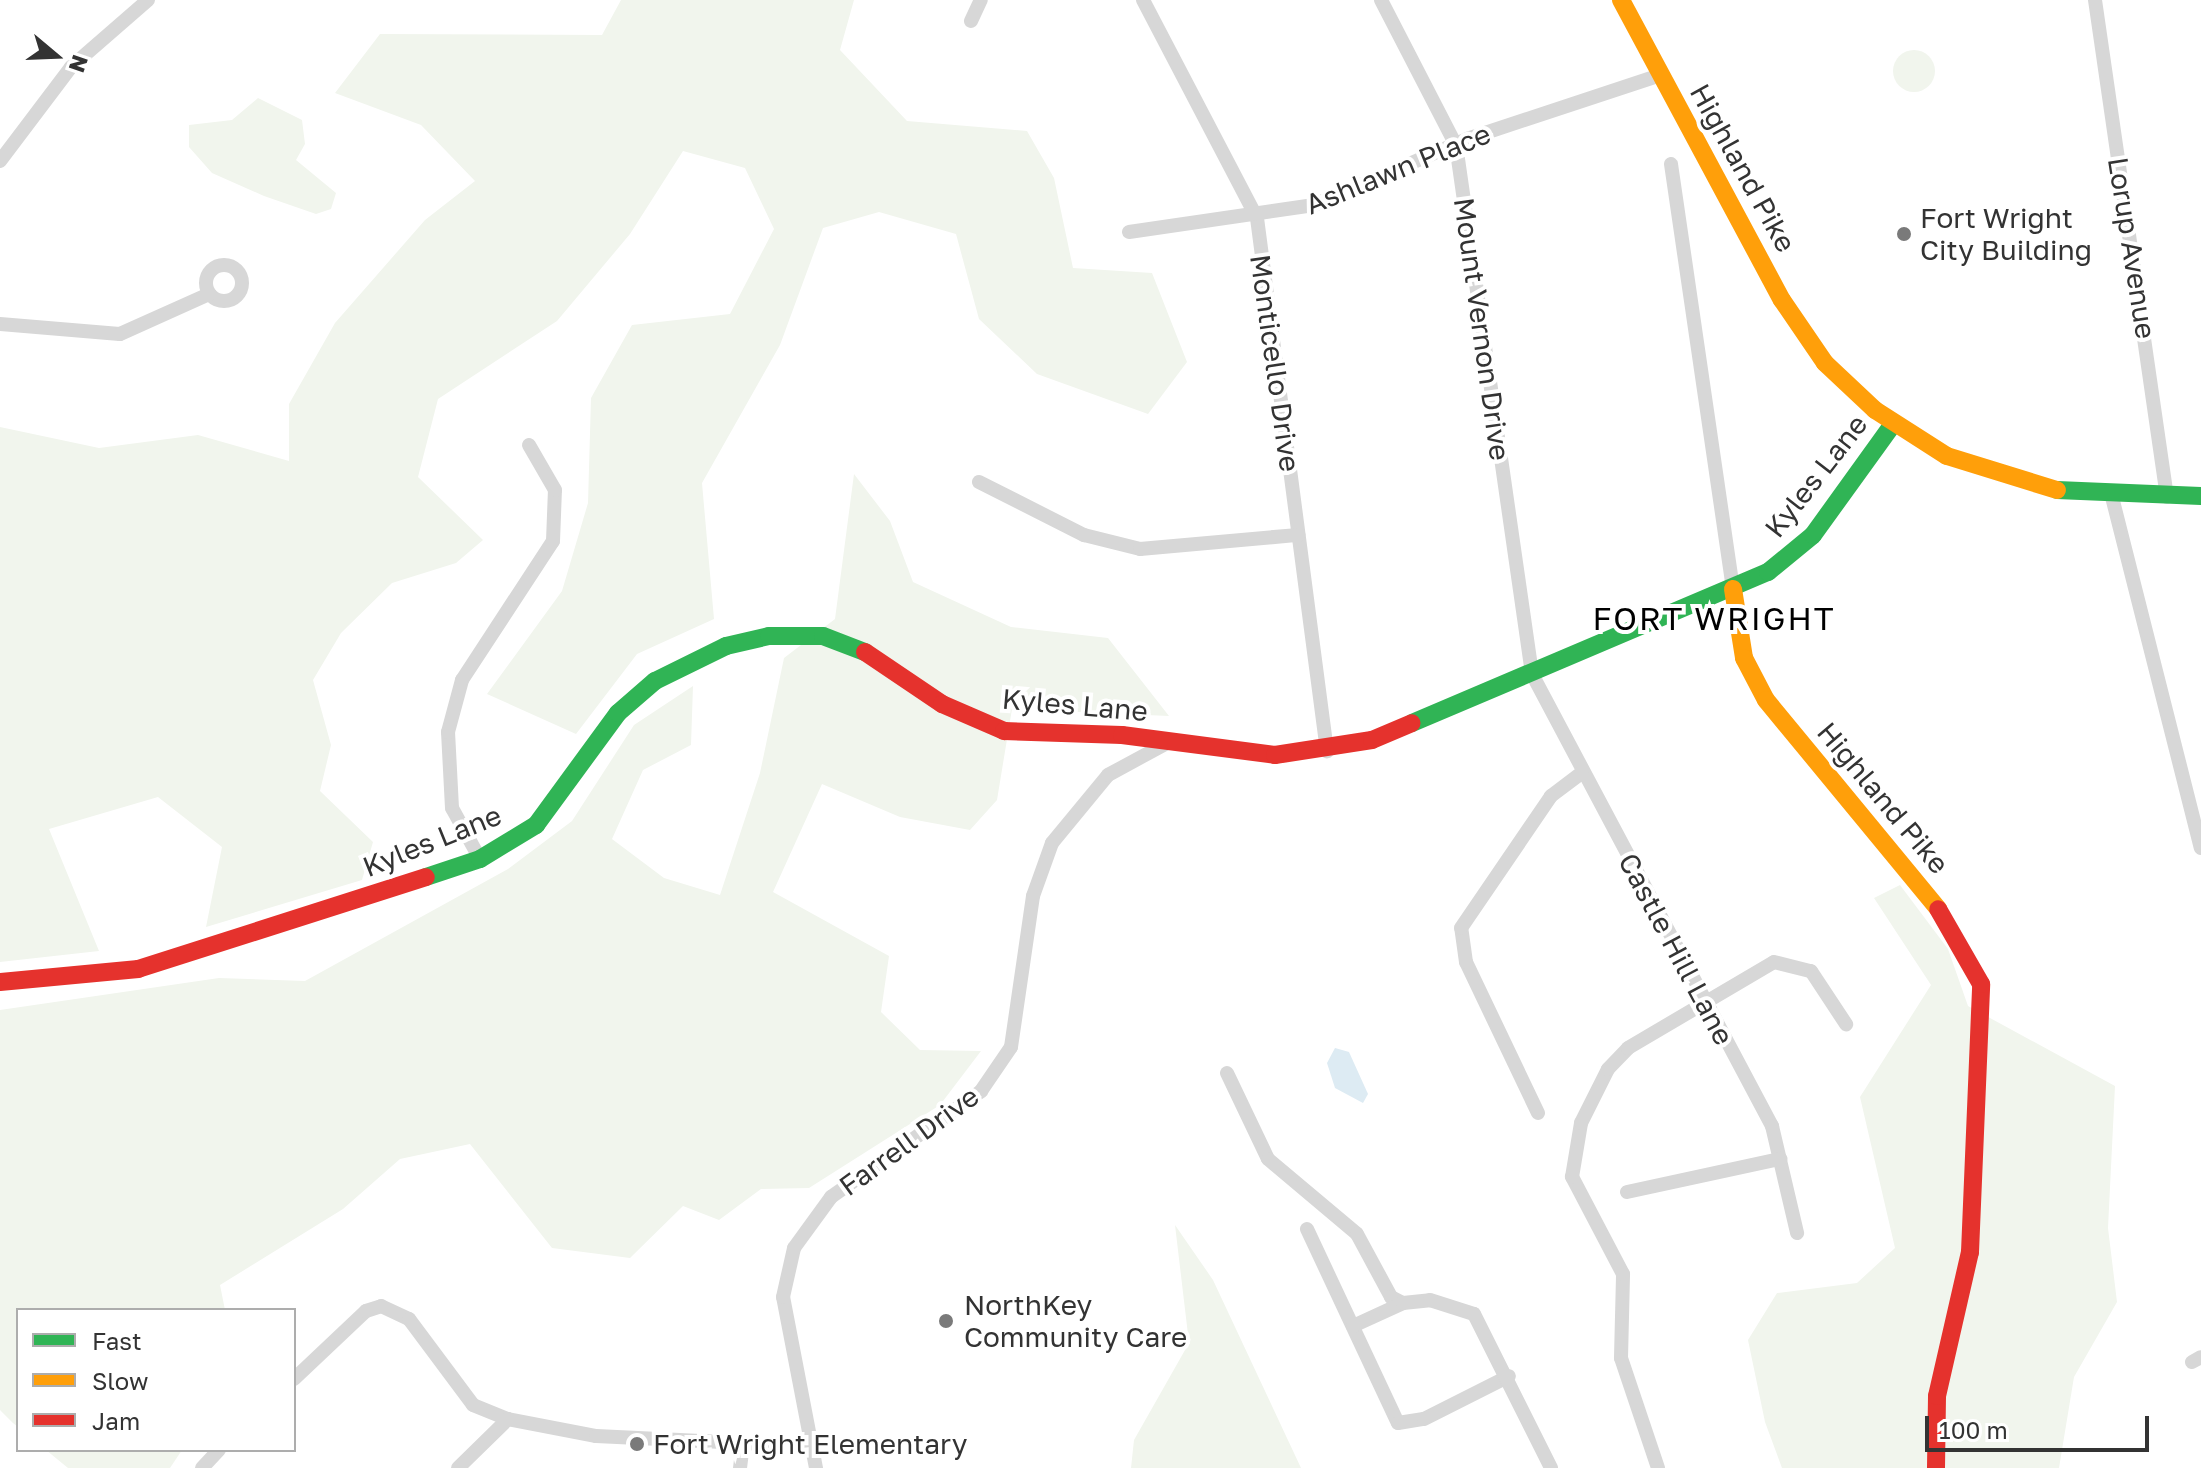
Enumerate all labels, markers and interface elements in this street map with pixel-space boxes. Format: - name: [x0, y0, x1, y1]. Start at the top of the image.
- north arrow: [16, 16, 96, 96]
- text: N: [64, 52, 95, 76]
- street label: Highland Pike: [1683, 78, 1803, 258]
- street label: Ashlawn Place: [1301, 117, 1495, 221]
- street label: Lorup Avenue: [2101, 155, 2163, 341]
- street label: Mount Vernon Drive: [1447, 196, 1517, 462]
- place label: Fort Wright City Building: [1920, 201, 2092, 267]
- marker: Fort Wright City Building: [1895, 225, 1913, 243]
- street label: Monticello Drive: [1243, 252, 1307, 474]
- street label: Kyles Lane: [1758, 408, 1874, 544]
- district label: FORT WRIGHT: [1592, 599, 1836, 637]
- street label: Kyles Lane: [1001, 682, 1149, 728]
- street label: Highland Pike: [1810, 716, 1956, 880]
- street label: Kyles Lane: [358, 798, 506, 884]
- street label: Castle Hill Lane: [1611, 848, 1741, 1050]
- street label: Farrell Drive: [833, 1079, 985, 1203]
- place label: NorthKey Community Care: [964, 1288, 1187, 1354]
- legend: [16, 1308, 296, 1452]
- marker: NorthKey Community Care: [935, 1310, 957, 1332]
- text: Fast: [92, 1326, 142, 1355]
- text: Slow: [92, 1366, 148, 1395]
- scale bar: [1929, 1400, 2153, 1450]
- text: Jam: [92, 1406, 140, 1435]
- text: 100 m: [1939, 1415, 2008, 1444]
- place label: Fort Wright Elementary: [653, 1427, 967, 1461]
- marker: Fort Wright Elementary: [628, 1435, 646, 1453]

